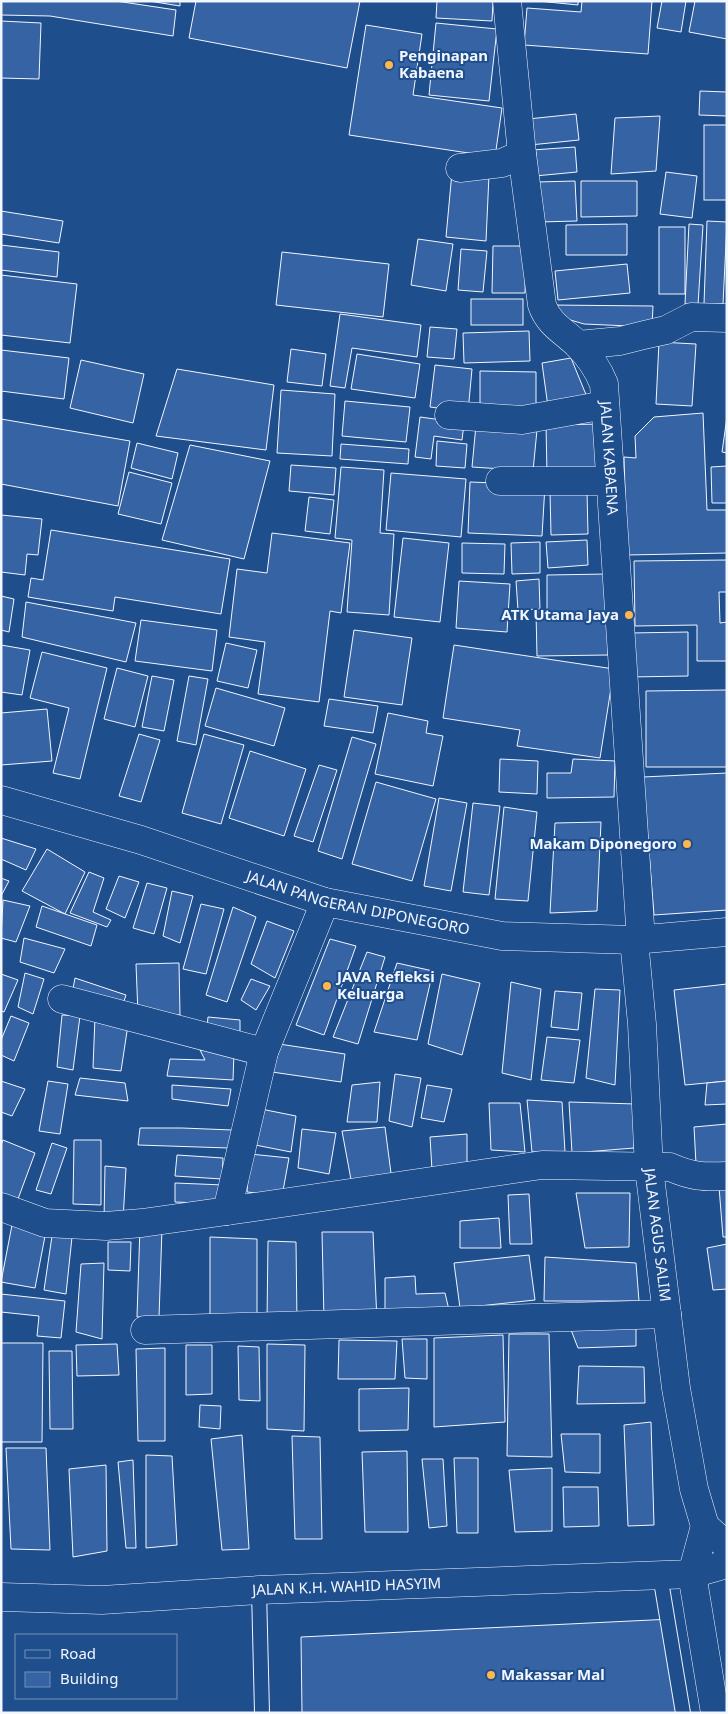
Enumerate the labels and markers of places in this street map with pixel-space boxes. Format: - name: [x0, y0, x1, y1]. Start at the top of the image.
- place label: Penginapan Kabaena: [399, 45, 488, 82]
- marker: Penginapan Kabaena: [383, 59, 395, 71]
- place label: ATK Utama Jaya: [501, 604, 619, 624]
- marker: ATK Utama Jaya: [623, 609, 635, 621]
- place label: Makam Diponegoro: [529, 833, 677, 853]
- marker: Makam Diponegoro: [681, 838, 693, 850]
- place label: JAVA Refleksi Keluarga: [335, 966, 435, 1003]
- marker: JAVA Refleksi Keluarga: [321, 980, 333, 992]
- place label: Makassar Mal: [501, 1664, 605, 1684]
- marker: Makassar Mal: [485, 1669, 497, 1681]

